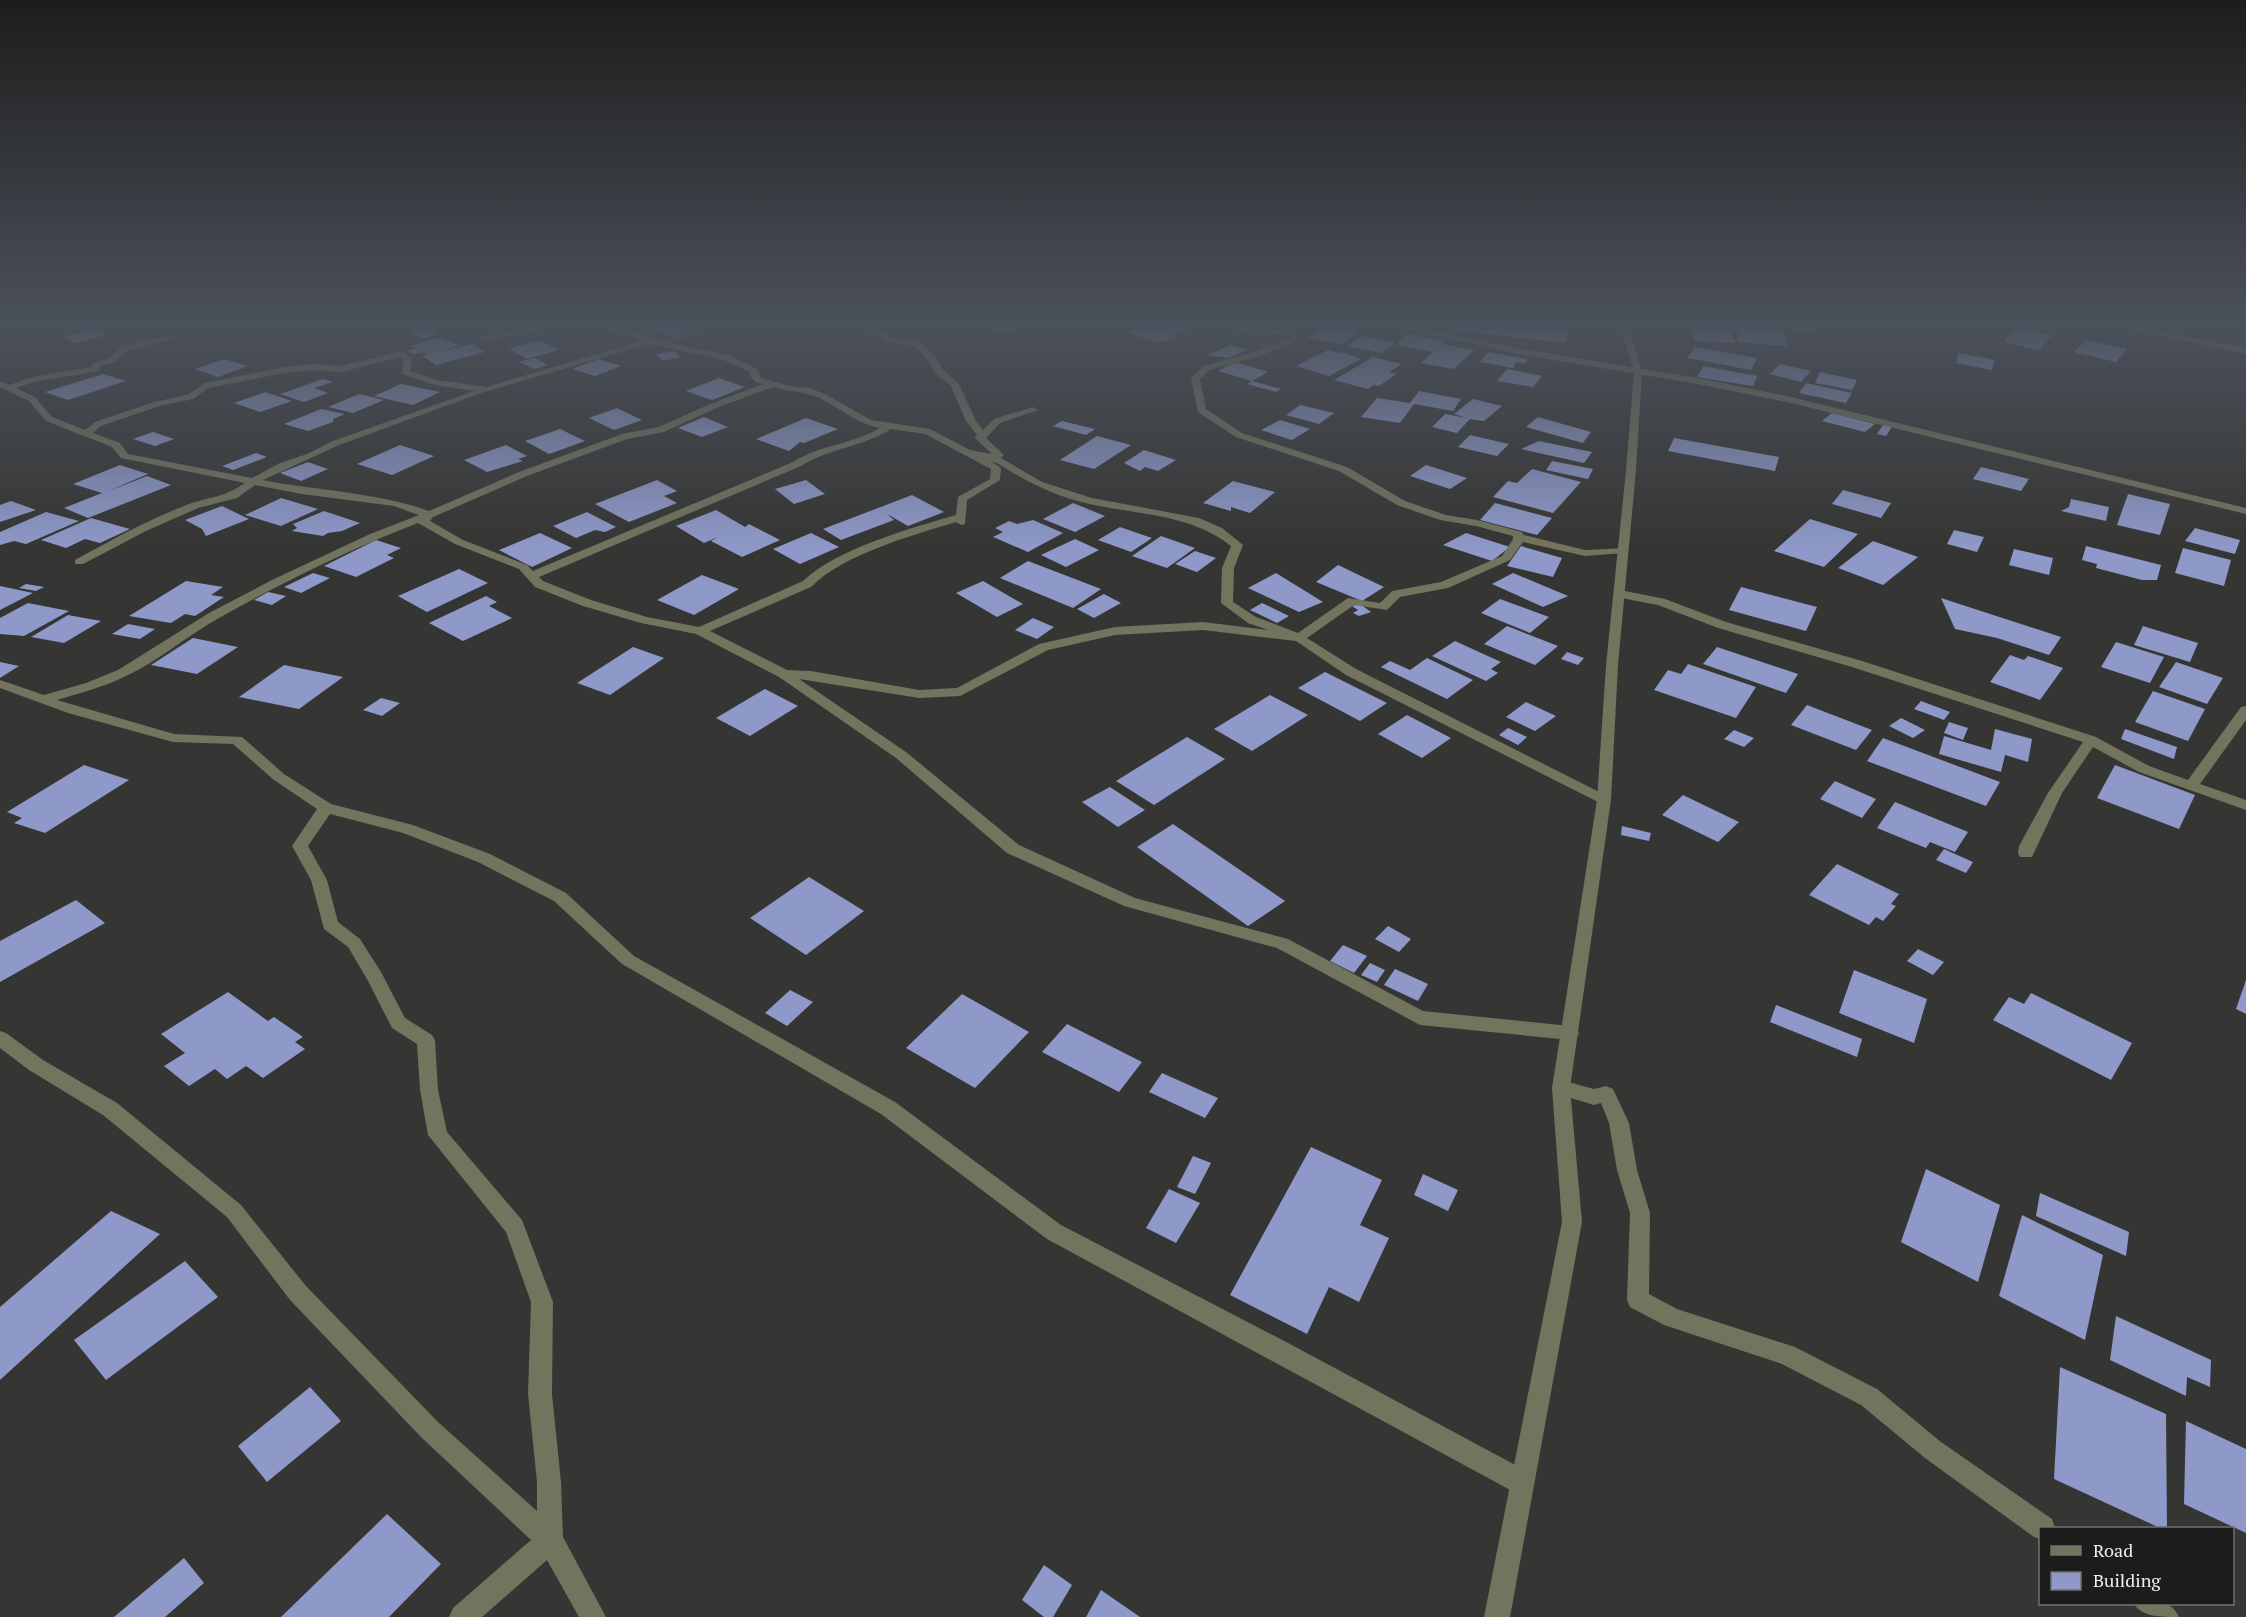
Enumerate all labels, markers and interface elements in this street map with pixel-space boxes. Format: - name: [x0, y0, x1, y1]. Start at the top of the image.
- legend: [2039, 1527, 2234, 1605]
- text: Road: [2093, 1538, 2133, 1562]
- text: Building: [2093, 1568, 2161, 1592]

